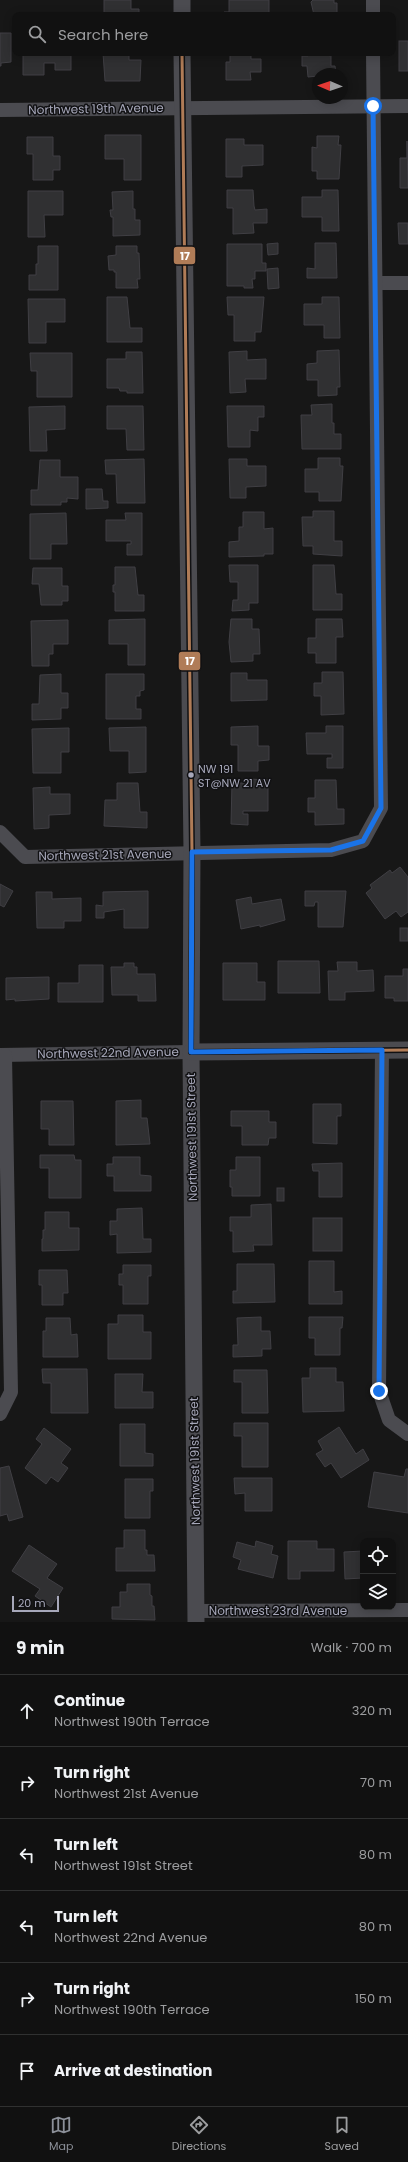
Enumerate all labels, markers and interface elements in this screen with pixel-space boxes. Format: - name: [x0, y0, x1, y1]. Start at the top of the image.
- search box: [12, 12, 396, 56]
- icon: search: [26, 23, 48, 45]
- text: Search here: [58, 24, 148, 45]
- north arrow: [312, 68, 348, 104]
- route start: [364, 97, 382, 115]
- street label: Northwest 19th Avenue: [28, 99, 164, 118]
- line badge: 17: [173, 246, 196, 265]
- text: 17: [180, 248, 190, 264]
- line badge: 17: [178, 651, 201, 671]
- text: 17: [185, 653, 195, 669]
- place label: NW 191 ST@NW 21 AV: [198, 761, 271, 791]
- marker: NW 191 ST@NW 21 AV: [186, 770, 196, 780]
- street label: Northwest 21st Avenue: [38, 845, 172, 864]
- street label: Northwest 22nd Avenue: [37, 1043, 179, 1062]
- street label: Northwest 191st Street: [182, 1073, 201, 1201]
- route end: [370, 1382, 388, 1400]
- street label: Northwest 191st Street: [185, 1397, 204, 1525]
- map controls: [360, 1538, 396, 1610]
- button: locate: [360, 1538, 396, 1574]
- button: layers: [360, 1574, 396, 1610]
- scale bar: [12, 1594, 59, 1613]
- text: 20 m: [18, 1595, 46, 1611]
- street label: Northwest 23rd Avenue: [209, 1602, 347, 1619]
- text: 9 min: [16, 1636, 65, 1660]
- text: Walk · 700 m: [311, 1638, 392, 1657]
- text: Continue: [54, 1690, 125, 1711]
- icon: ahead: [16, 1700, 38, 1722]
- text: 320 m: [352, 1701, 392, 1720]
- text: Northwest 190th Terrace: [54, 1712, 210, 1731]
- text: Turn right: [54, 1762, 130, 1783]
- icon: right: [16, 1772, 38, 1794]
- text: 70 m: [360, 1773, 392, 1792]
- text: Northwest 21st Avenue: [54, 1784, 199, 1803]
- text: Turn left: [54, 1834, 118, 1855]
- icon: left: [16, 1844, 38, 1866]
- text: 80 m: [359, 1845, 392, 1864]
- text: Northwest 191st Street: [54, 1856, 193, 1875]
- text: Turn left: [54, 1906, 118, 1927]
- icon: left: [16, 1916, 38, 1938]
- text: 80 m: [359, 1917, 392, 1936]
- text: Northwest 22nd Avenue: [54, 1928, 207, 1947]
- text: Turn right: [54, 1978, 130, 1999]
- icon: right: [16, 1988, 38, 2010]
- text: 150 m: [355, 1989, 392, 2008]
- text: Northwest 190th Terrace: [54, 2000, 210, 2019]
- icon: arrive: [16, 2060, 38, 2082]
- text: Arrive at destination: [54, 2060, 212, 2081]
- tab: Map: [49, 2114, 73, 2155]
- tab: Directions: [172, 2114, 226, 2155]
- tab: Saved: [325, 2114, 359, 2155]

